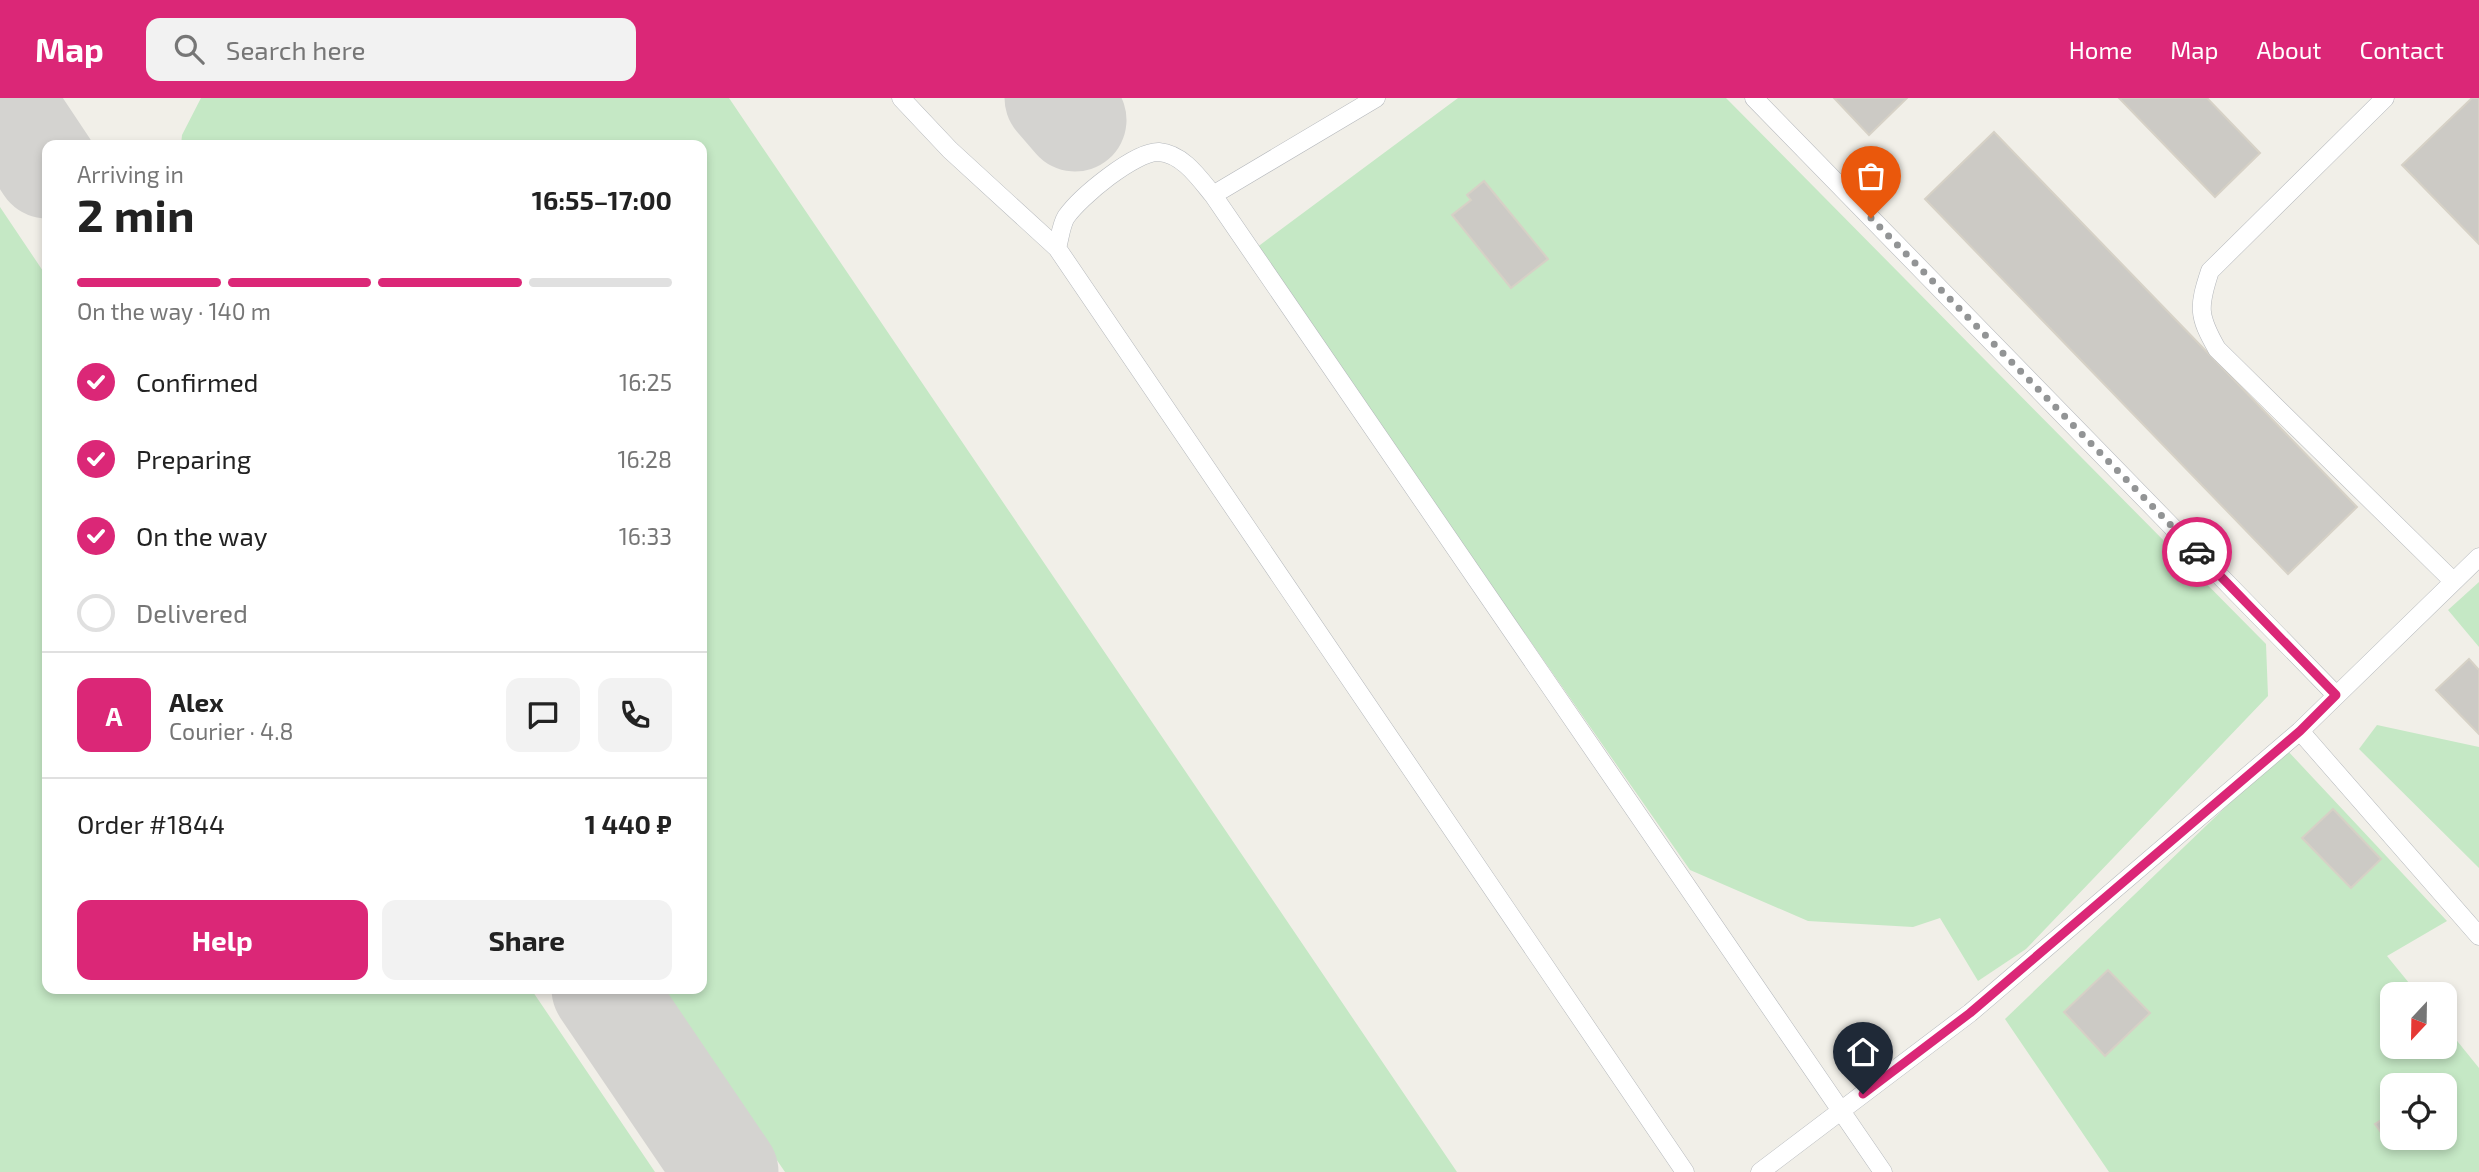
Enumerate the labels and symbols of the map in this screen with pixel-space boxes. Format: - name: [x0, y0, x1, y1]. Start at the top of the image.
- pin: [1841, 146, 1901, 218]
- courier: [2162, 517, 2232, 587]
- north arrow: [2380, 982, 2457, 1059]
- pin: [1833, 1022, 1893, 1094]

